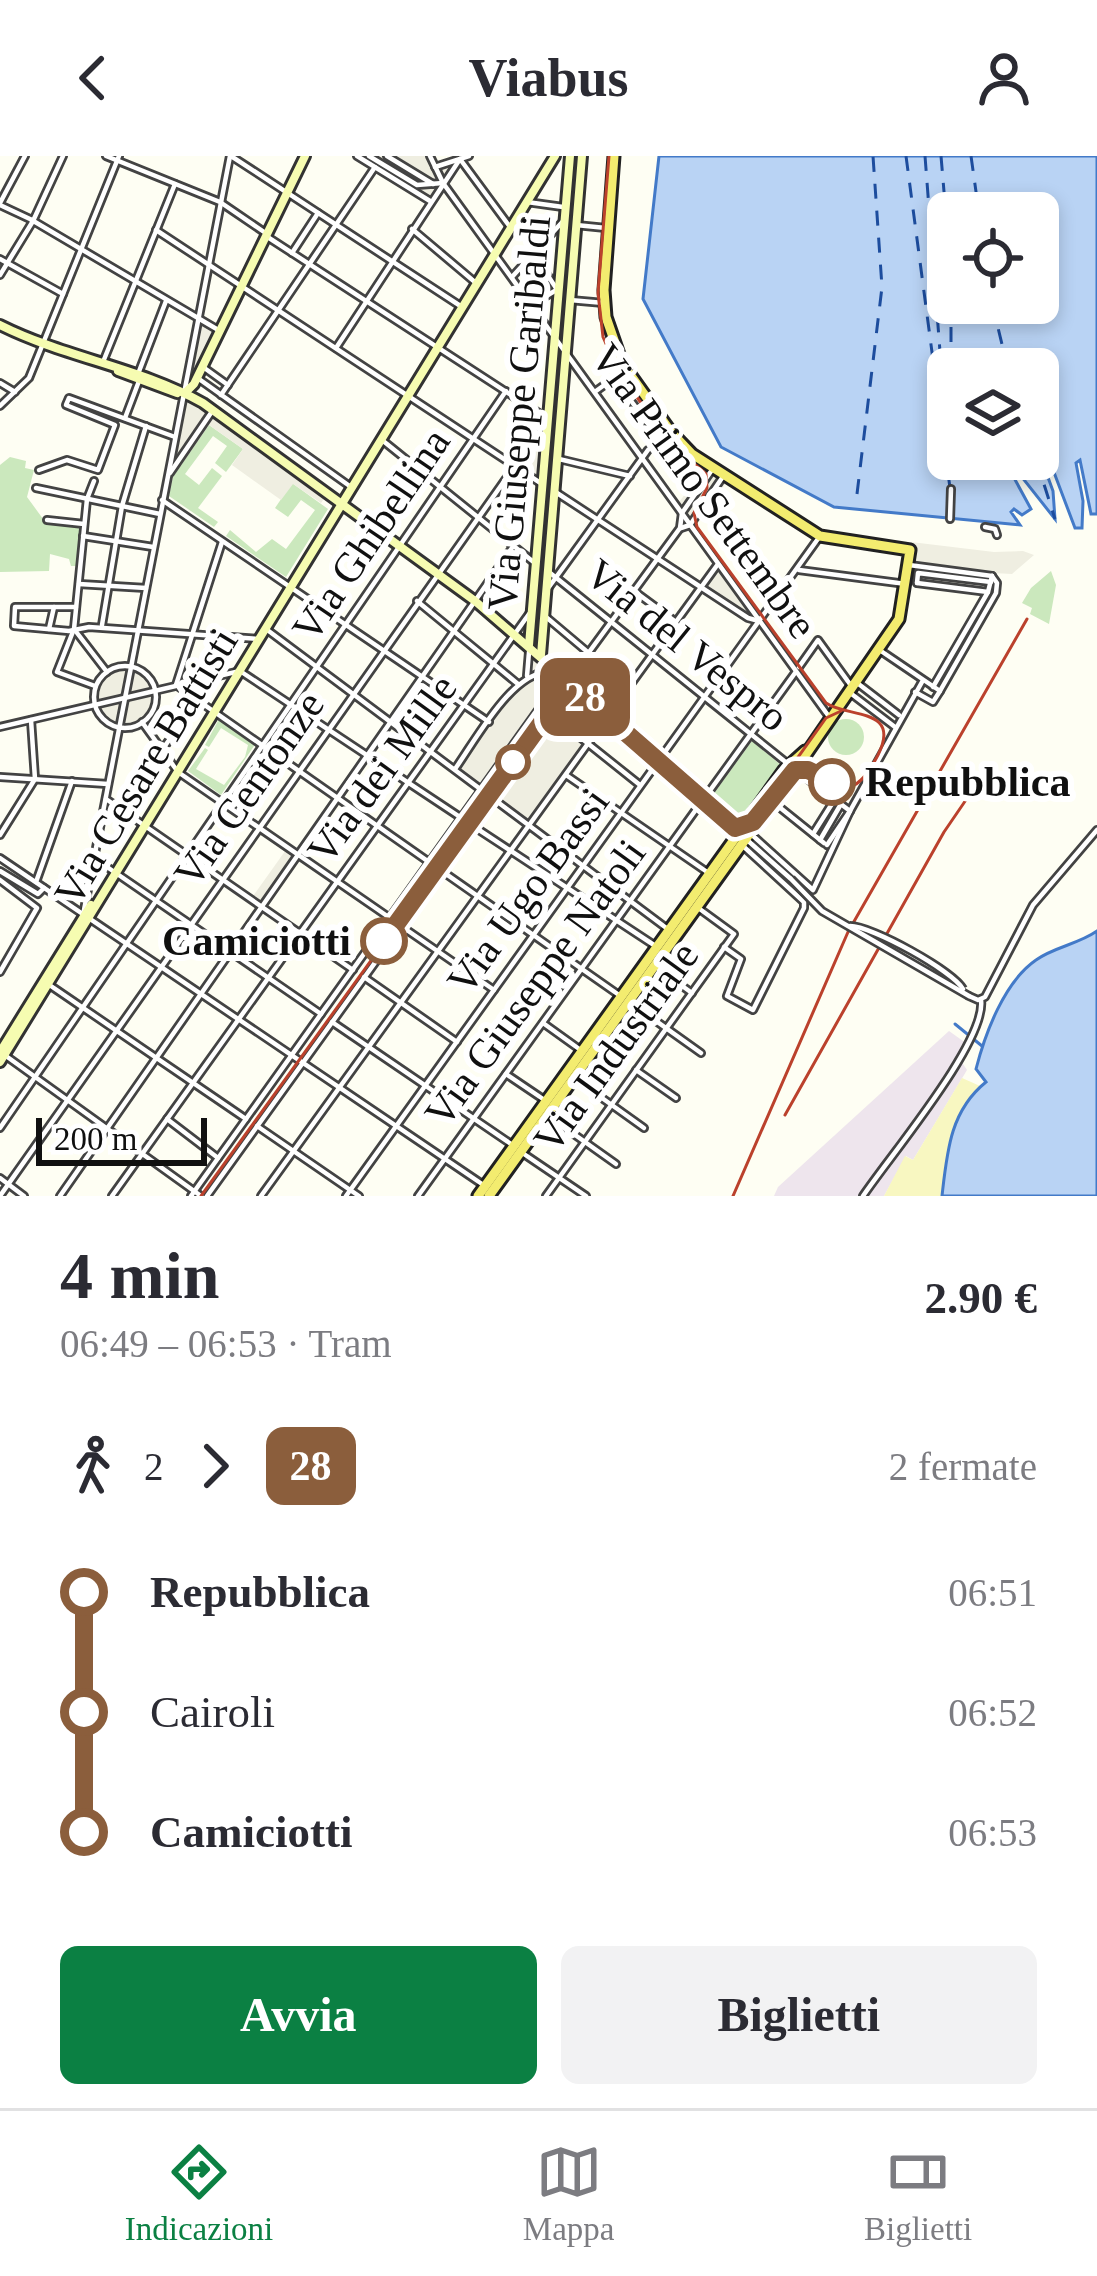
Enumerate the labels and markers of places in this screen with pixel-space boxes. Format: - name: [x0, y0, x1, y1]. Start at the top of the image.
- unlabelled marker: [497, 746, 529, 778]
- place label: Repubblica: [865, 759, 1070, 805]
- marker: Repubblica: [810, 760, 854, 804]
- place label: Camiciotti: [162, 918, 351, 964]
- marker: Camiciotti: [362, 919, 406, 963]

